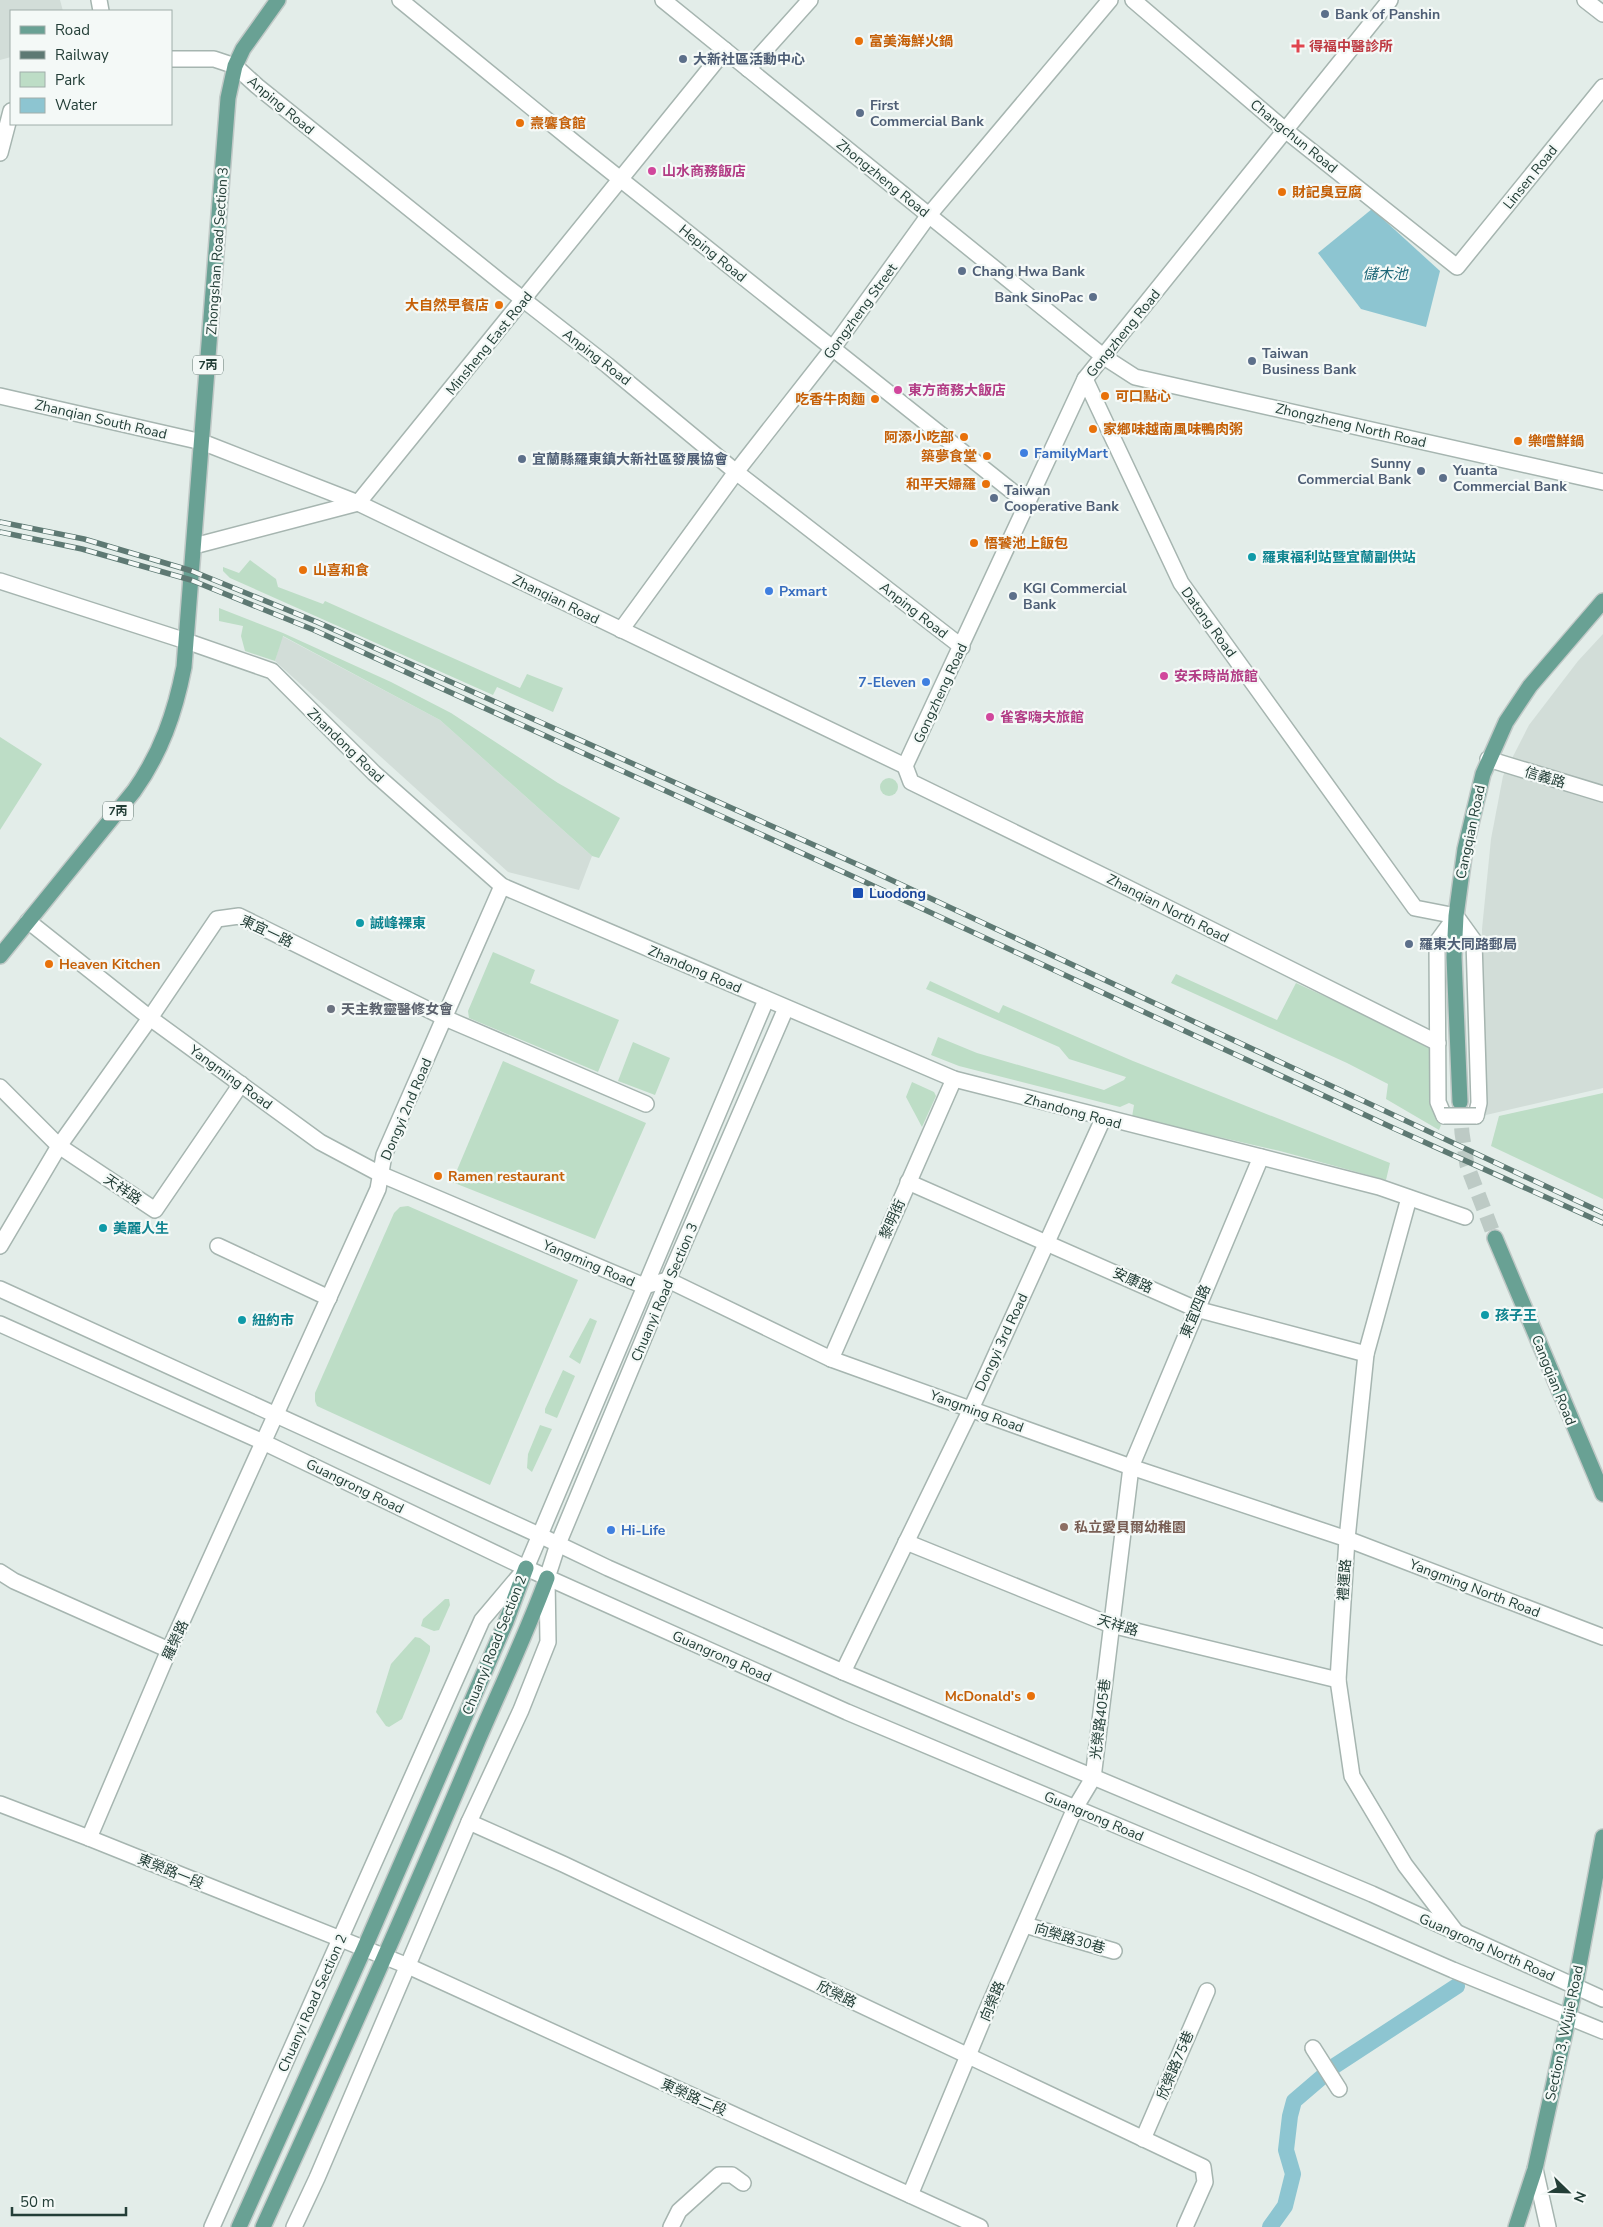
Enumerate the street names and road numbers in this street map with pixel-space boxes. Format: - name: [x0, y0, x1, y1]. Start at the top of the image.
- street label: Anping Road: [243, 72, 318, 139]
- street label: Changchun Road: [1246, 95, 1341, 178]
- street label: Zhongzheng Road: [832, 135, 933, 222]
- street label: Linsen Road: [1499, 141, 1562, 213]
- street label: Zhongshan Road Section 3: [202, 166, 233, 336]
- street label: Heping Road: [675, 220, 750, 287]
- street label: Gongzheng Street: [819, 260, 902, 363]
- street label: Gongzheng Road: [1082, 285, 1165, 381]
- street label: Minsheng East Road: [442, 287, 537, 399]
- street label: Anping Road: [559, 325, 635, 390]
- road number: 7丙: [193, 356, 223, 374]
- street label: Zhanqian South Road: [33, 395, 169, 444]
- street label: Zhongzheng North Road: [1274, 399, 1428, 452]
- street label: Zhanqian Road: [509, 570, 602, 629]
- street label: Anping Road: [876, 578, 952, 643]
- street label: Datong Road: [1177, 583, 1241, 661]
- street label: Gongzheng Road: [909, 640, 972, 746]
- street label: Zhandong Road: [303, 704, 388, 787]
- street label: 信義路: [1522, 762, 1568, 793]
- street label: Cangqian Road: [1451, 783, 1490, 881]
- road number: 7丙: [103, 801, 133, 820]
- street label: Zhanqian North Road: [1104, 869, 1232, 947]
- street label: 東宜一路: [237, 911, 296, 952]
- street label: Zhandong Road: [645, 941, 744, 998]
- street label: Yangming Road: [185, 1040, 276, 1114]
- street label: Dongyi 2nd Road: [376, 1055, 437, 1163]
- street label: Zhandong Road: [1022, 1089, 1124, 1134]
- street label: 天祥路: [100, 1170, 145, 1209]
- street label: 黎明街: [875, 1196, 910, 1242]
- street label: Chuanyi Road Section 3: [627, 1220, 702, 1365]
- street label: Yangming Road: [539, 1235, 638, 1291]
- street label: 安康路: [1110, 1263, 1156, 1298]
- street label: 東宜四路: [1176, 1282, 1215, 1341]
- street label: Dongyi 3rd Road: [970, 1290, 1032, 1394]
- street label: Cangqian Road: [1527, 1332, 1580, 1428]
- street label: Yangming Road: [926, 1385, 1026, 1437]
- street label: Guangrong Road: [303, 1455, 407, 1518]
- street label: Yangming North Road: [1406, 1554, 1543, 1622]
- street label: 禮運路: [1334, 1558, 1355, 1602]
- street label: Chuanyi Road Section 2: [458, 1572, 531, 1718]
- street label: 天祥路: [1095, 1610, 1141, 1641]
- street label: 羅榮路: [158, 1617, 193, 1663]
- street label: Guangrong Road: [669, 1626, 774, 1687]
- street label: 光榮路405巷: [1086, 1678, 1115, 1761]
- street label: Guangrong Road: [1041, 1787, 1147, 1846]
- street label: 東榮路一段: [135, 1850, 207, 1893]
- street label: Guangrong North Road: [1416, 1909, 1558, 1986]
- street label: 向榮路30巷: [1032, 1919, 1107, 1958]
- street label: Chuanyi Road Section 2: [273, 1931, 351, 2075]
- street label: Section 3, Wujie Road: [1541, 1964, 1588, 2103]
- street label: 欣榮路: [814, 1977, 860, 2012]
- street label: 向榮路: [976, 1978, 1009, 2024]
- street label: 欣榮路75巷: [1152, 2028, 1198, 2102]
- street label: 東榮路二段: [658, 2075, 730, 2120]

